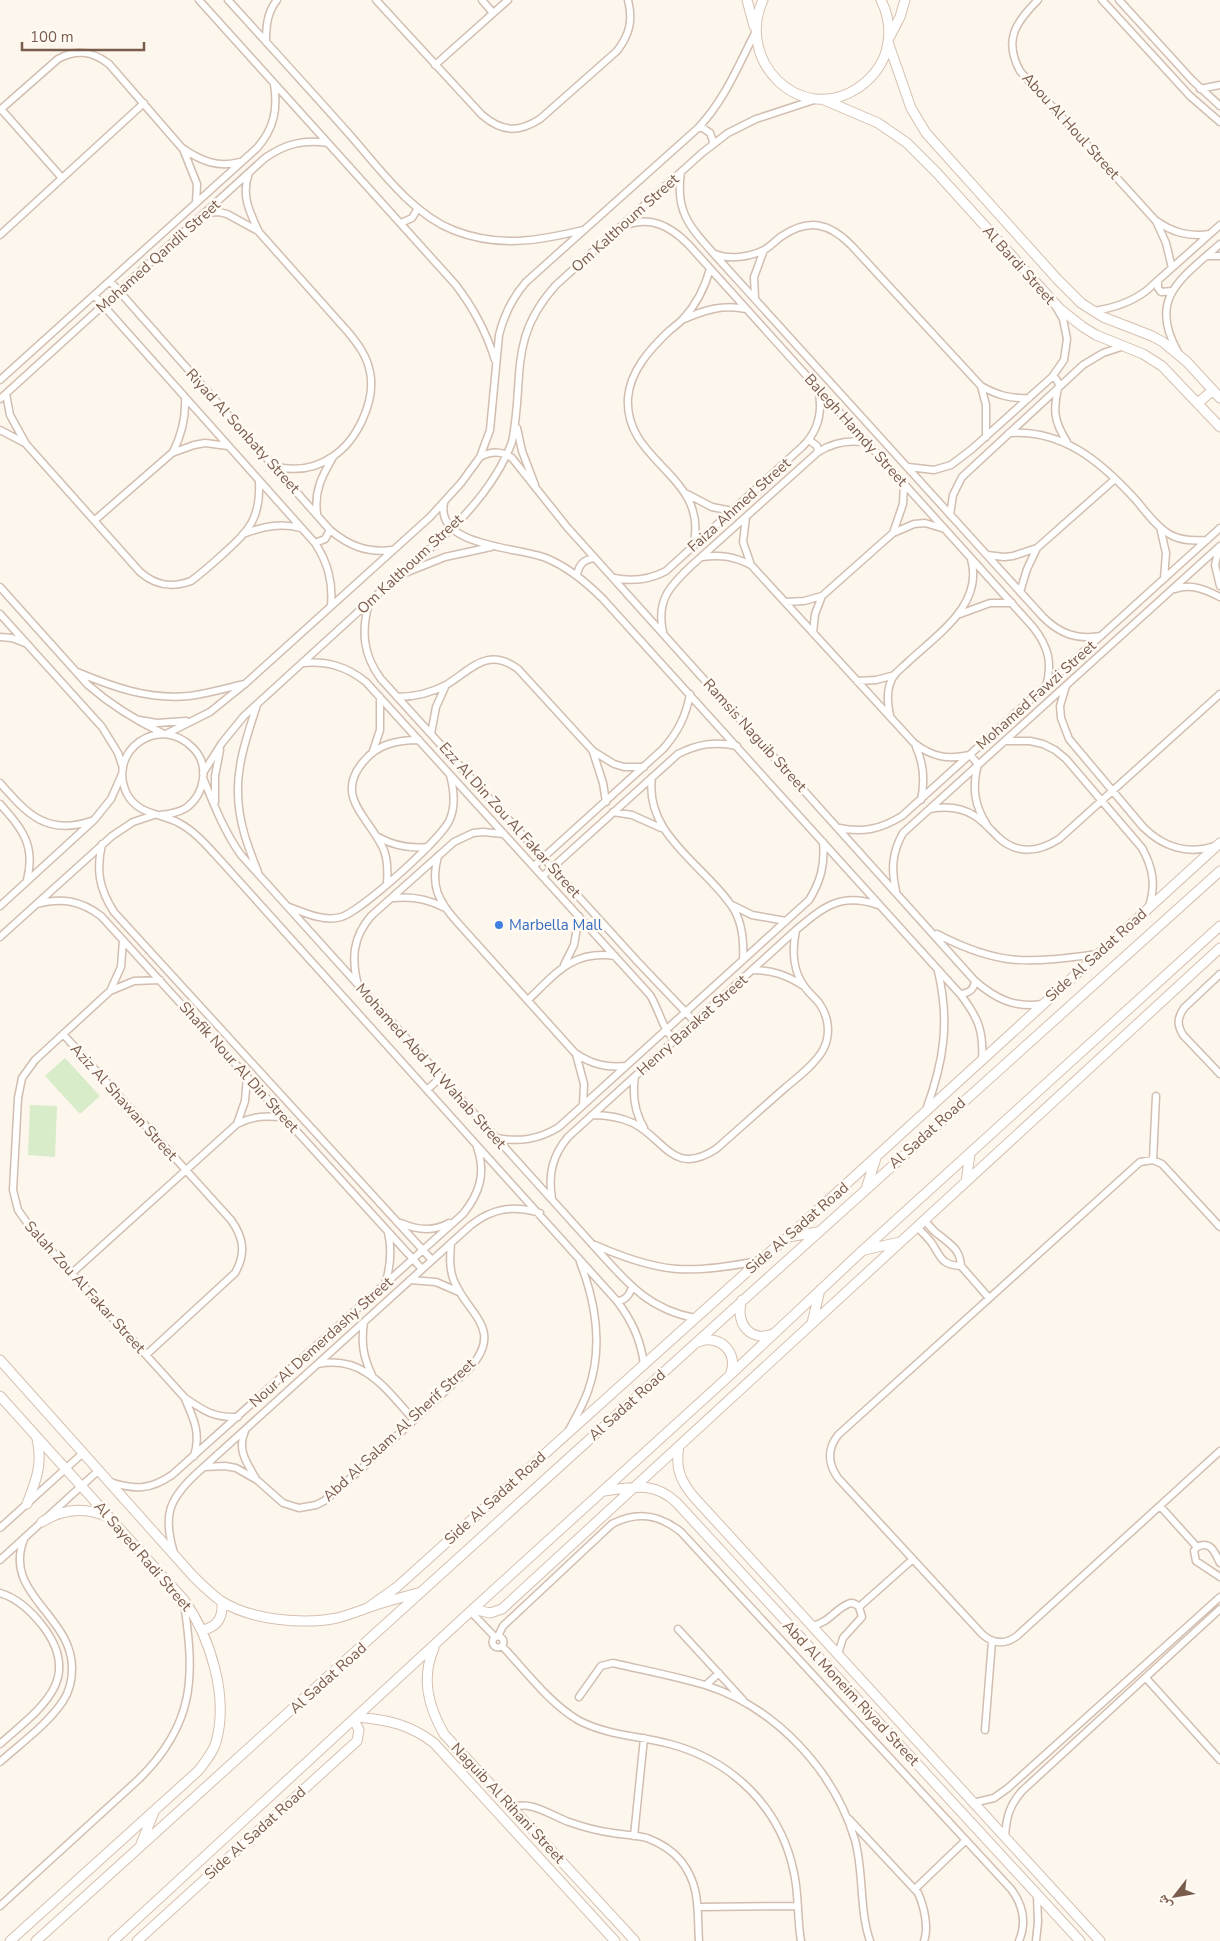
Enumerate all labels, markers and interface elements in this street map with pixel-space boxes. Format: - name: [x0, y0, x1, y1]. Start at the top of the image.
- scale bar: [22, 20, 145, 52]
- text: 100 m: [30, 27, 74, 47]
- street label: Abou Al Houl Street: [1018, 68, 1125, 184]
- street label: Om Kalthoum Street: [567, 169, 684, 277]
- street label: Mohamed Qandil Street: [92, 194, 225, 317]
- street label: Al Bardi Street: [978, 221, 1060, 309]
- street label: Riyad Al Sonbaty Street: [182, 364, 305, 498]
- street label: Balegh Hamdy Street: [800, 369, 912, 491]
- street label: Faiza Ahmed Street: [683, 453, 795, 557]
- street label: Om Kalthoum Street: [353, 509, 468, 618]
- street label: Mohamed Fawzi Street: [972, 635, 1101, 754]
- street label: Ramsis Naguib Street: [699, 674, 812, 796]
- street label: Ezz Al Din Zou Al Fakar Street: [435, 738, 586, 903]
- street label: Side Al Sadat Road: [1041, 904, 1151, 1006]
- place label: Marbella Mall: [509, 915, 603, 935]
- marker: Marbella Mall: [493, 919, 505, 931]
- street label: Henry Barakat Street: [633, 970, 752, 1080]
- street label: Mohamed Abd Al Wahab Street: [351, 979, 511, 1154]
- street label: Shafik Nour Al Din Street: [175, 997, 304, 1137]
- street label: Aziz Al Shawan Street: [66, 1039, 182, 1165]
- street label: Al Sadat Road: [884, 1093, 970, 1173]
- street label: Side Al Sadat Road: [741, 1178, 853, 1278]
- street label: Salah Zou Al Fakar Street: [20, 1216, 150, 1358]
- street label: Nour Al Demerdashy Street: [245, 1272, 397, 1412]
- street label: Abd Al Salam Al Sherif Street: [319, 1354, 480, 1506]
- street label: Al Sadat Road: [584, 1365, 670, 1445]
- street label: Side Al Sadat Road: [440, 1447, 550, 1549]
- street label: Al Sayed Radi Street: [90, 1497, 197, 1616]
- street label: Abd Al Moneim Riyad Street: [778, 1616, 924, 1771]
- street label: Al Sadat Road: [285, 1638, 371, 1718]
- street label: Naguib Al Rihani Street: [447, 1738, 570, 1868]
- street label: Side Al Sadat Road: [200, 1782, 310, 1884]
- north arrow: [1150, 1871, 1200, 1921]
- text: ش: [1152, 1891, 1176, 1914]

